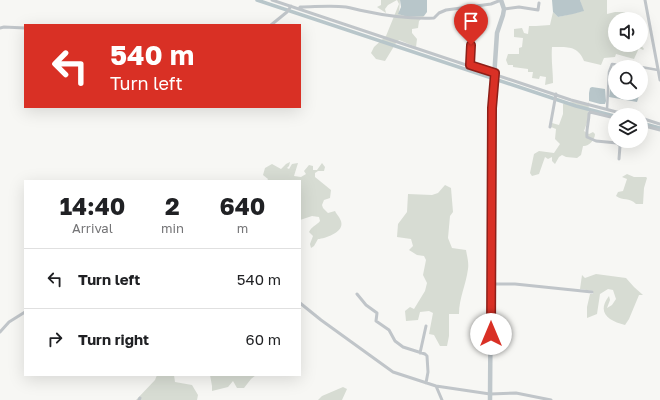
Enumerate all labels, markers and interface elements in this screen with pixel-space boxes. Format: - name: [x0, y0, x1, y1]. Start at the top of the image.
- pin: [454, 4, 488, 45]
- icon: arrive: [460, 10, 482, 32]
- map controls: [608, 12, 648, 148]
- button: sound: [608, 12, 648, 52]
- text: 540 m: [110, 38, 194, 71]
- icon: left: [44, 40, 96, 92]
- button: search: [608, 60, 648, 100]
- text: Turn left: [110, 72, 183, 94]
- button: layers: [608, 108, 648, 148]
- text: 14:40: [60, 191, 125, 220]
- text: 2: [165, 191, 180, 220]
- text: 640: [220, 191, 265, 220]
- text: Arrival: [72, 220, 113, 236]
- text: min: [161, 220, 184, 236]
- text: m: [237, 220, 248, 236]
- icon: left: [44, 268, 66, 290]
- text: Turn left: [78, 270, 140, 288]
- text: 540 m: [237, 270, 281, 288]
- position arrow: [470, 313, 512, 355]
- icon: right: [44, 328, 66, 350]
- text: Turn right: [78, 330, 149, 348]
- text: 60 m: [246, 330, 281, 348]

